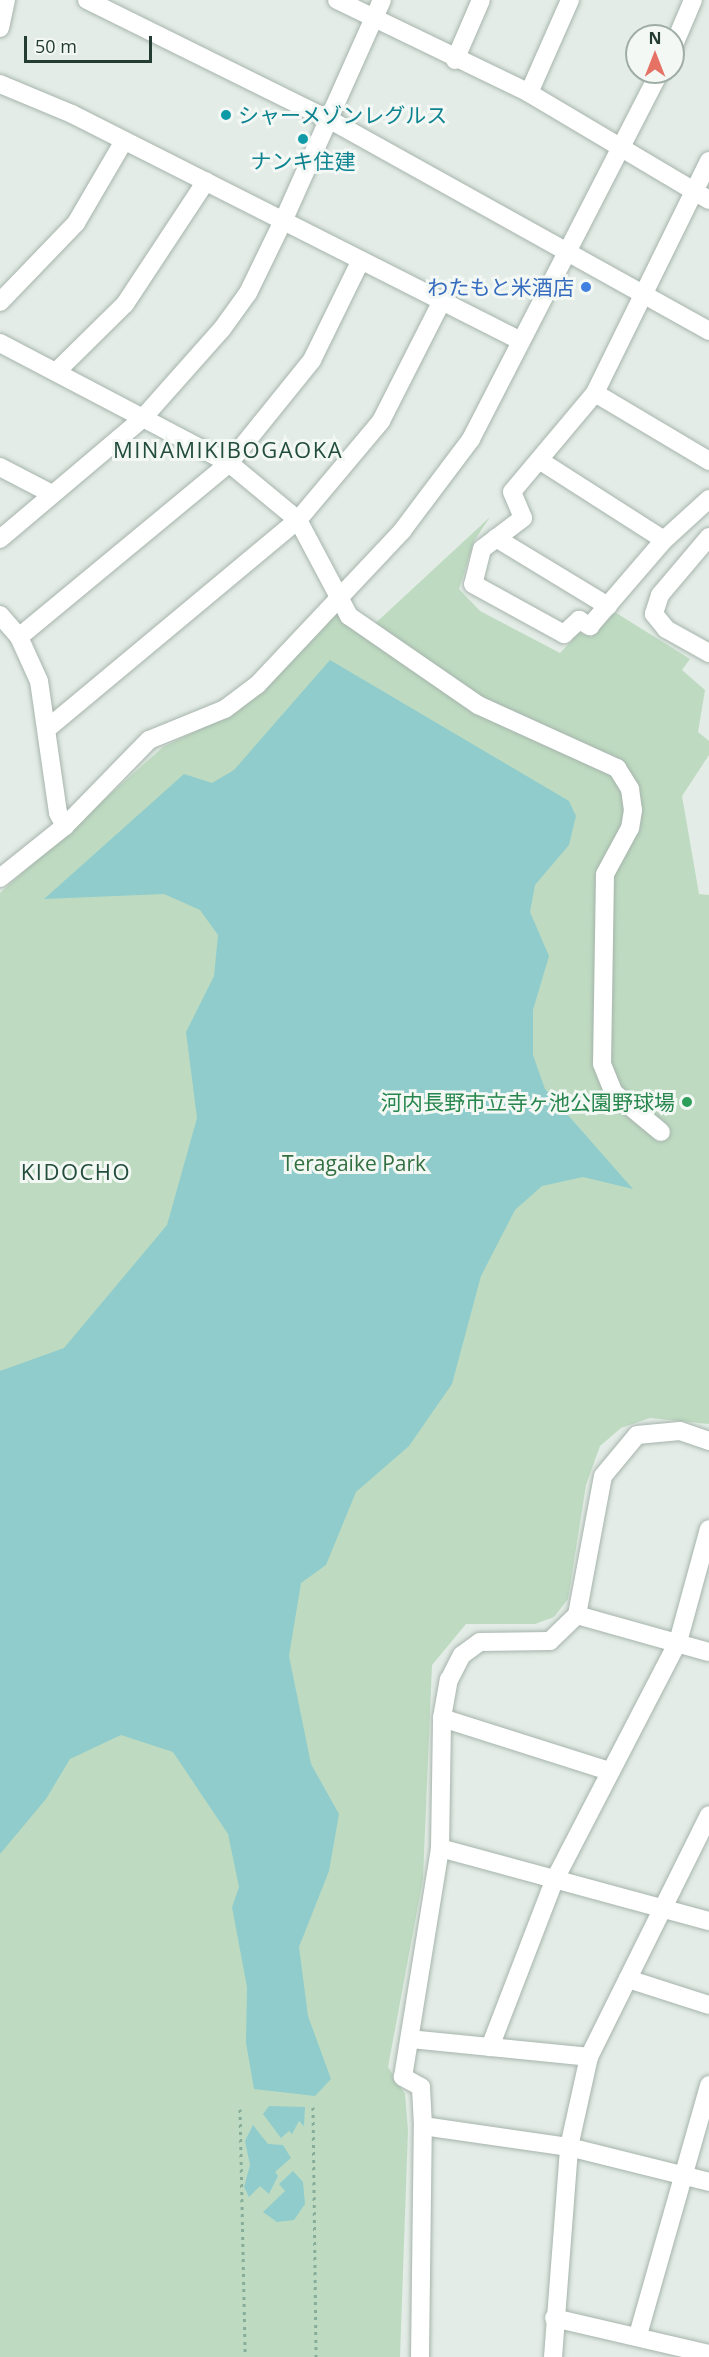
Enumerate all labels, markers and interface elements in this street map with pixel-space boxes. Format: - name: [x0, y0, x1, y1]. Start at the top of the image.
- scale bar: [27, 24, 154, 62]
- north arrow: [625, 24, 685, 84]
- text: N: [648, 27, 662, 49]
- text: 50 m: [35, 34, 77, 58]
- place label: シャーメゾンレグルス: [238, 102, 448, 128]
- marker: シャーメゾンレグルス: [219, 108, 233, 122]
- marker: ナンキ住建: [296, 132, 310, 146]
- place label: ナンキ住建: [251, 148, 355, 174]
- place label: わたもと米酒店: [427, 274, 574, 300]
- marker: わたもと米酒店: [579, 280, 593, 294]
- district label: MINAMIKIBOGAOKA: [113, 437, 343, 463]
- place label: 河内長野市立寺ヶ池公園野球場: [381, 1089, 675, 1115]
- marker: 河内長野市立寺ヶ池公園野球場: [680, 1095, 694, 1109]
- park label: Teragaike Park: [282, 1150, 426, 1176]
- district label: KIDOCHO: [21, 1159, 131, 1185]

